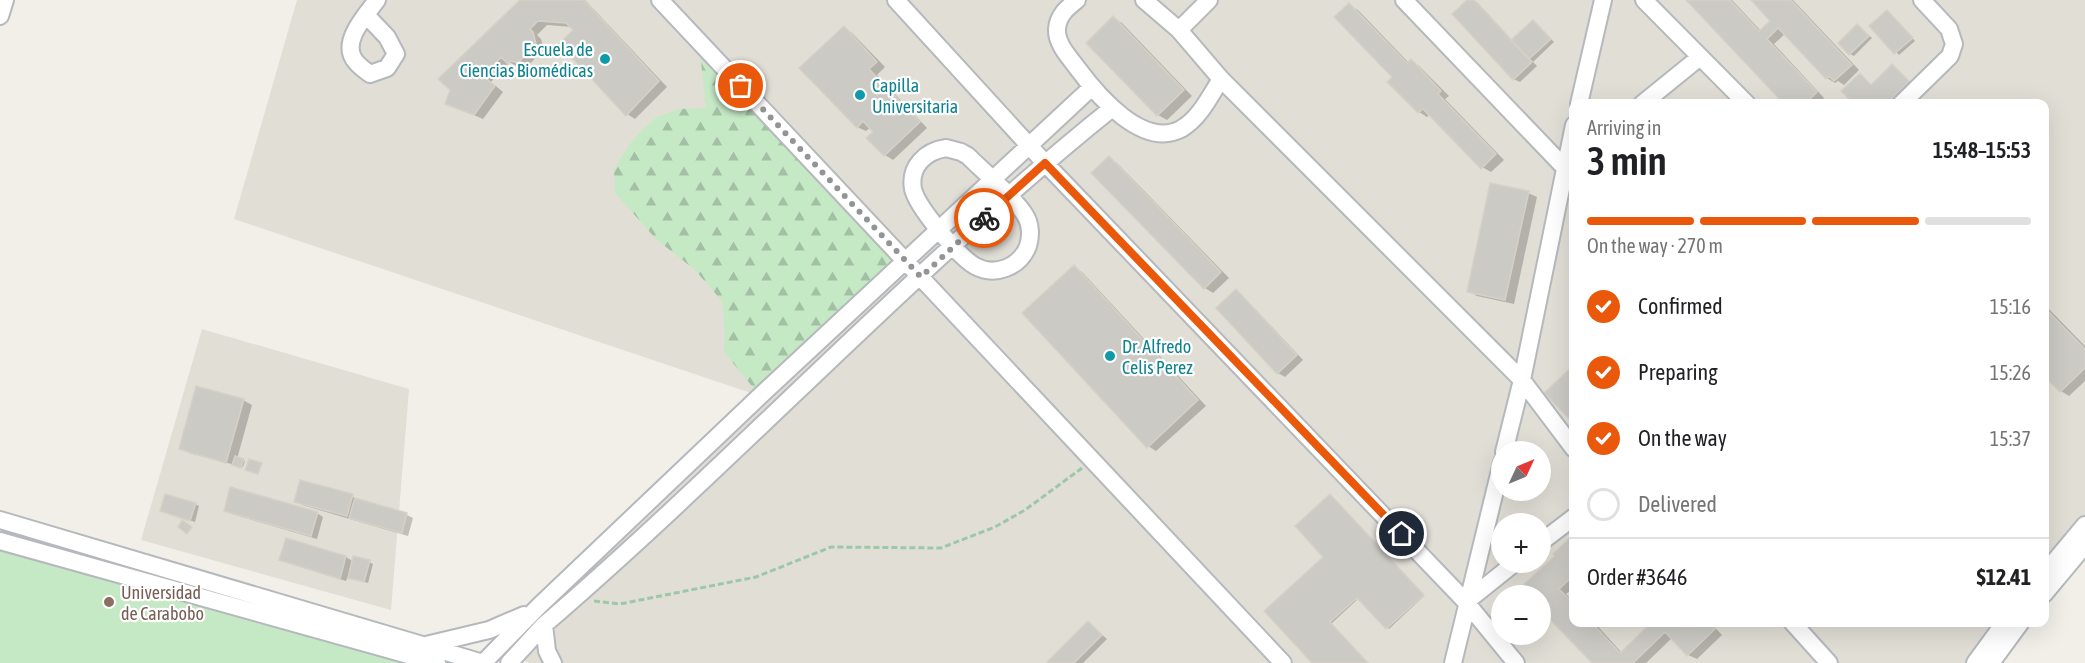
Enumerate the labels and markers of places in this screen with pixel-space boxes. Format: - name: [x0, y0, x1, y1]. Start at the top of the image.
- place label: Escuela de Ciencias Biomédicas: [460, 39, 593, 81]
- marker: Escuela de Ciencias Biomédicas: [598, 52, 612, 66]
- pin: [715, 60, 766, 111]
- place label: Capilla Universitaria: [872, 75, 958, 117]
- marker: Capilla Universitaria: [853, 88, 867, 102]
- place label: Dr. Alfredo Celis Perez: [1122, 336, 1193, 378]
- marker: Dr. Alfredo Celis Perez: [1103, 349, 1117, 363]
- pin: [1376, 508, 1427, 559]
- place label: Universidad de Carabobo: [121, 582, 204, 624]
- marker: Universidad de Carabobo: [102, 595, 116, 609]

